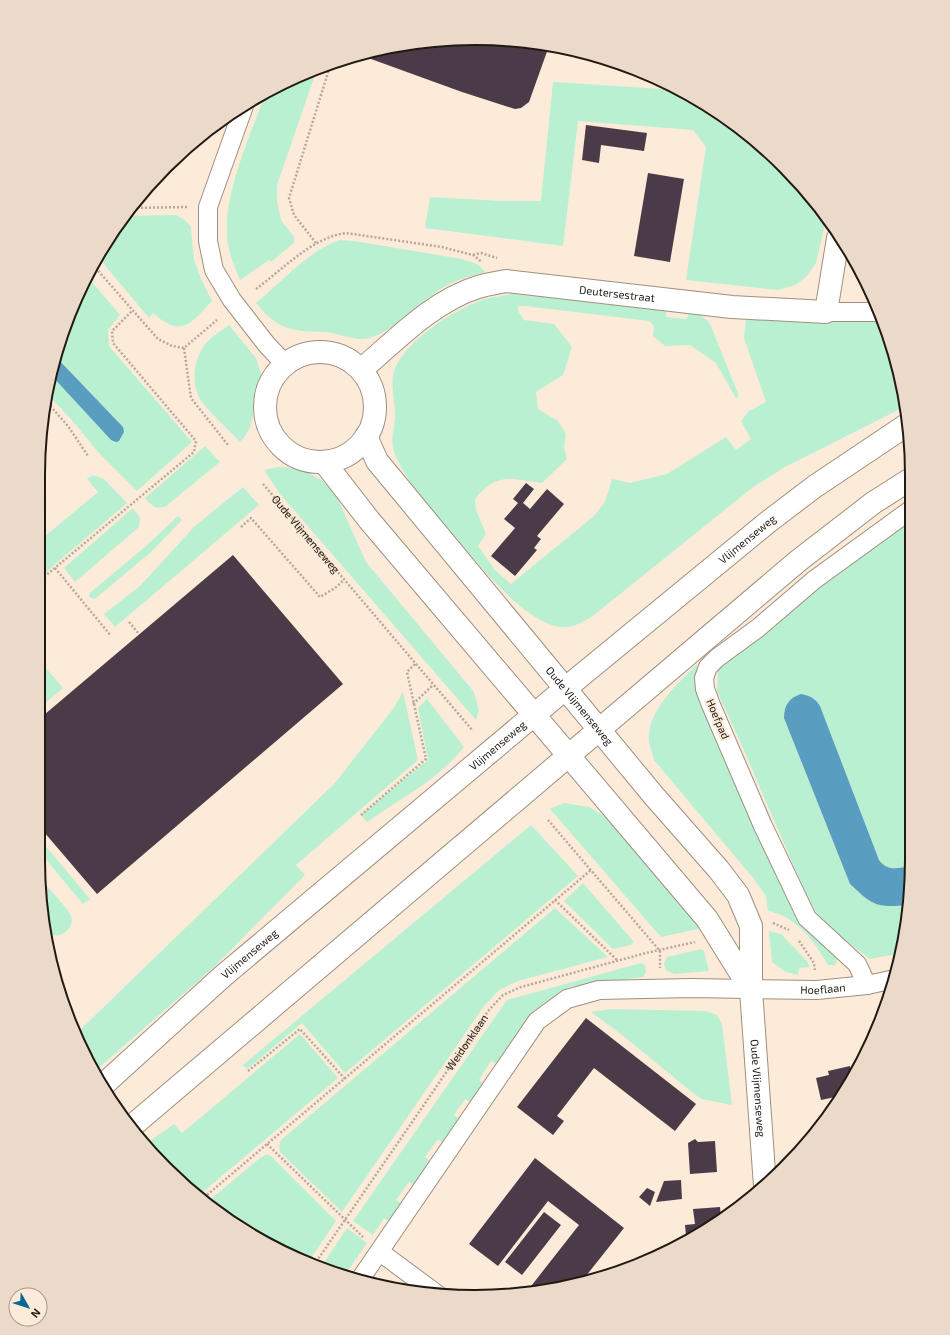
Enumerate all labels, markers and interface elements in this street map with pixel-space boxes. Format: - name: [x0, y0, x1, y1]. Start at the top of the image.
- street label: Deutersestraat: [579, 282, 656, 304]
- street label: Oude Vlijmenseweg: [269, 492, 343, 576]
- street label: Vlijmenseweg: [716, 511, 778, 566]
- street label: Oude Vlijmenseweg: [544, 664, 616, 747]
- street label: Hoefpad: [704, 697, 733, 741]
- street label: Vlijmenseweg: [466, 718, 528, 773]
- street label: Vlijmenseweg: [218, 926, 280, 981]
- street label: Hoeflaan: [800, 980, 846, 996]
- street label: Weidonklaan: [443, 1012, 490, 1073]
- street label: Oude Vlijmenseweg: [749, 1039, 768, 1138]
- north arrow: [8, 1287, 48, 1327]
- text: N: [29, 1306, 44, 1321]

